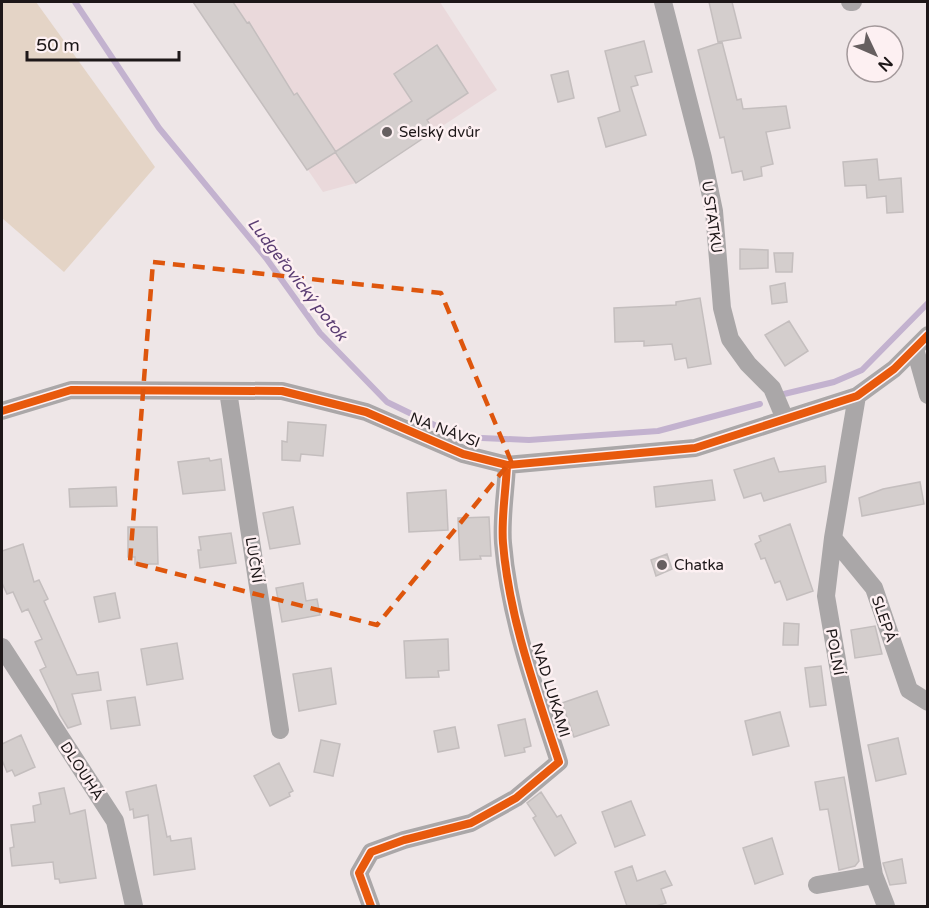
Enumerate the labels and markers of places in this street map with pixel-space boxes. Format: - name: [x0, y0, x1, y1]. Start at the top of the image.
- place label: Selský dvůr: [399, 123, 480, 141]
- marker: Selský dvůr: [380, 125, 394, 139]
- place label: Chatka: [674, 556, 724, 574]
- marker: Chatka: [655, 558, 669, 572]

